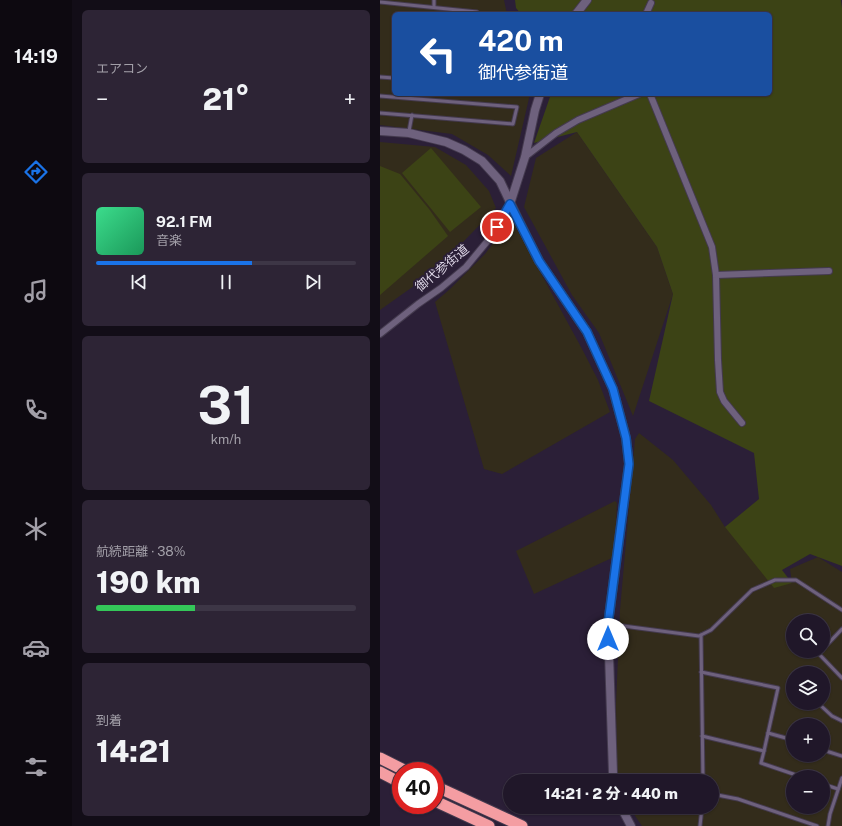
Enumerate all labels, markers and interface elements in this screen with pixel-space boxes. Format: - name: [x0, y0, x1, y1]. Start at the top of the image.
- text: 420 m: [478, 24, 564, 57]
- icon: left: [412, 28, 464, 80]
- text: 14:19: [14, 46, 58, 67]
- text: エアコン: [96, 61, 148, 76]
- text: 御代参街道: [478, 62, 568, 83]
- text: 21°: [202, 81, 250, 117]
- text: −: [96, 86, 108, 112]
- text: +: [344, 86, 356, 112]
- icon: directions: [22, 158, 50, 186]
- pin: [480, 210, 514, 244]
- text: 92.1 FM: [156, 213, 212, 230]
- icon: arrive: [486, 216, 508, 238]
- text: 音楽: [156, 233, 182, 248]
- street label: 御代参街道: [412, 241, 472, 295]
- icon: previous: [128, 271, 150, 293]
- icon: pause: [215, 271, 237, 293]
- icon: next: [302, 271, 324, 293]
- icon: music: [22, 277, 50, 305]
- text: 31: [198, 375, 254, 436]
- icon: phone: [22, 396, 50, 424]
- text: km/h: [211, 432, 241, 447]
- icon: climate: [22, 515, 50, 543]
- text: 航続距離 · 38%: [96, 544, 186, 559]
- text: 190 km: [96, 564, 201, 600]
- map controls: [786, 614, 830, 814]
- button: search: [786, 614, 830, 658]
- position arrow: [587, 618, 629, 660]
- icon: car: [22, 634, 50, 662]
- button: layers: [786, 666, 830, 710]
- text: 到着: [96, 713, 122, 728]
- button: +: [786, 718, 830, 762]
- text: 14:21: [96, 733, 171, 769]
- icon: filters: [22, 753, 50, 781]
- speed limit sign: 40: [392, 762, 444, 814]
- button: −: [786, 770, 830, 814]
- text: 14:21 · 2 分 · 440 m: [544, 785, 678, 802]

